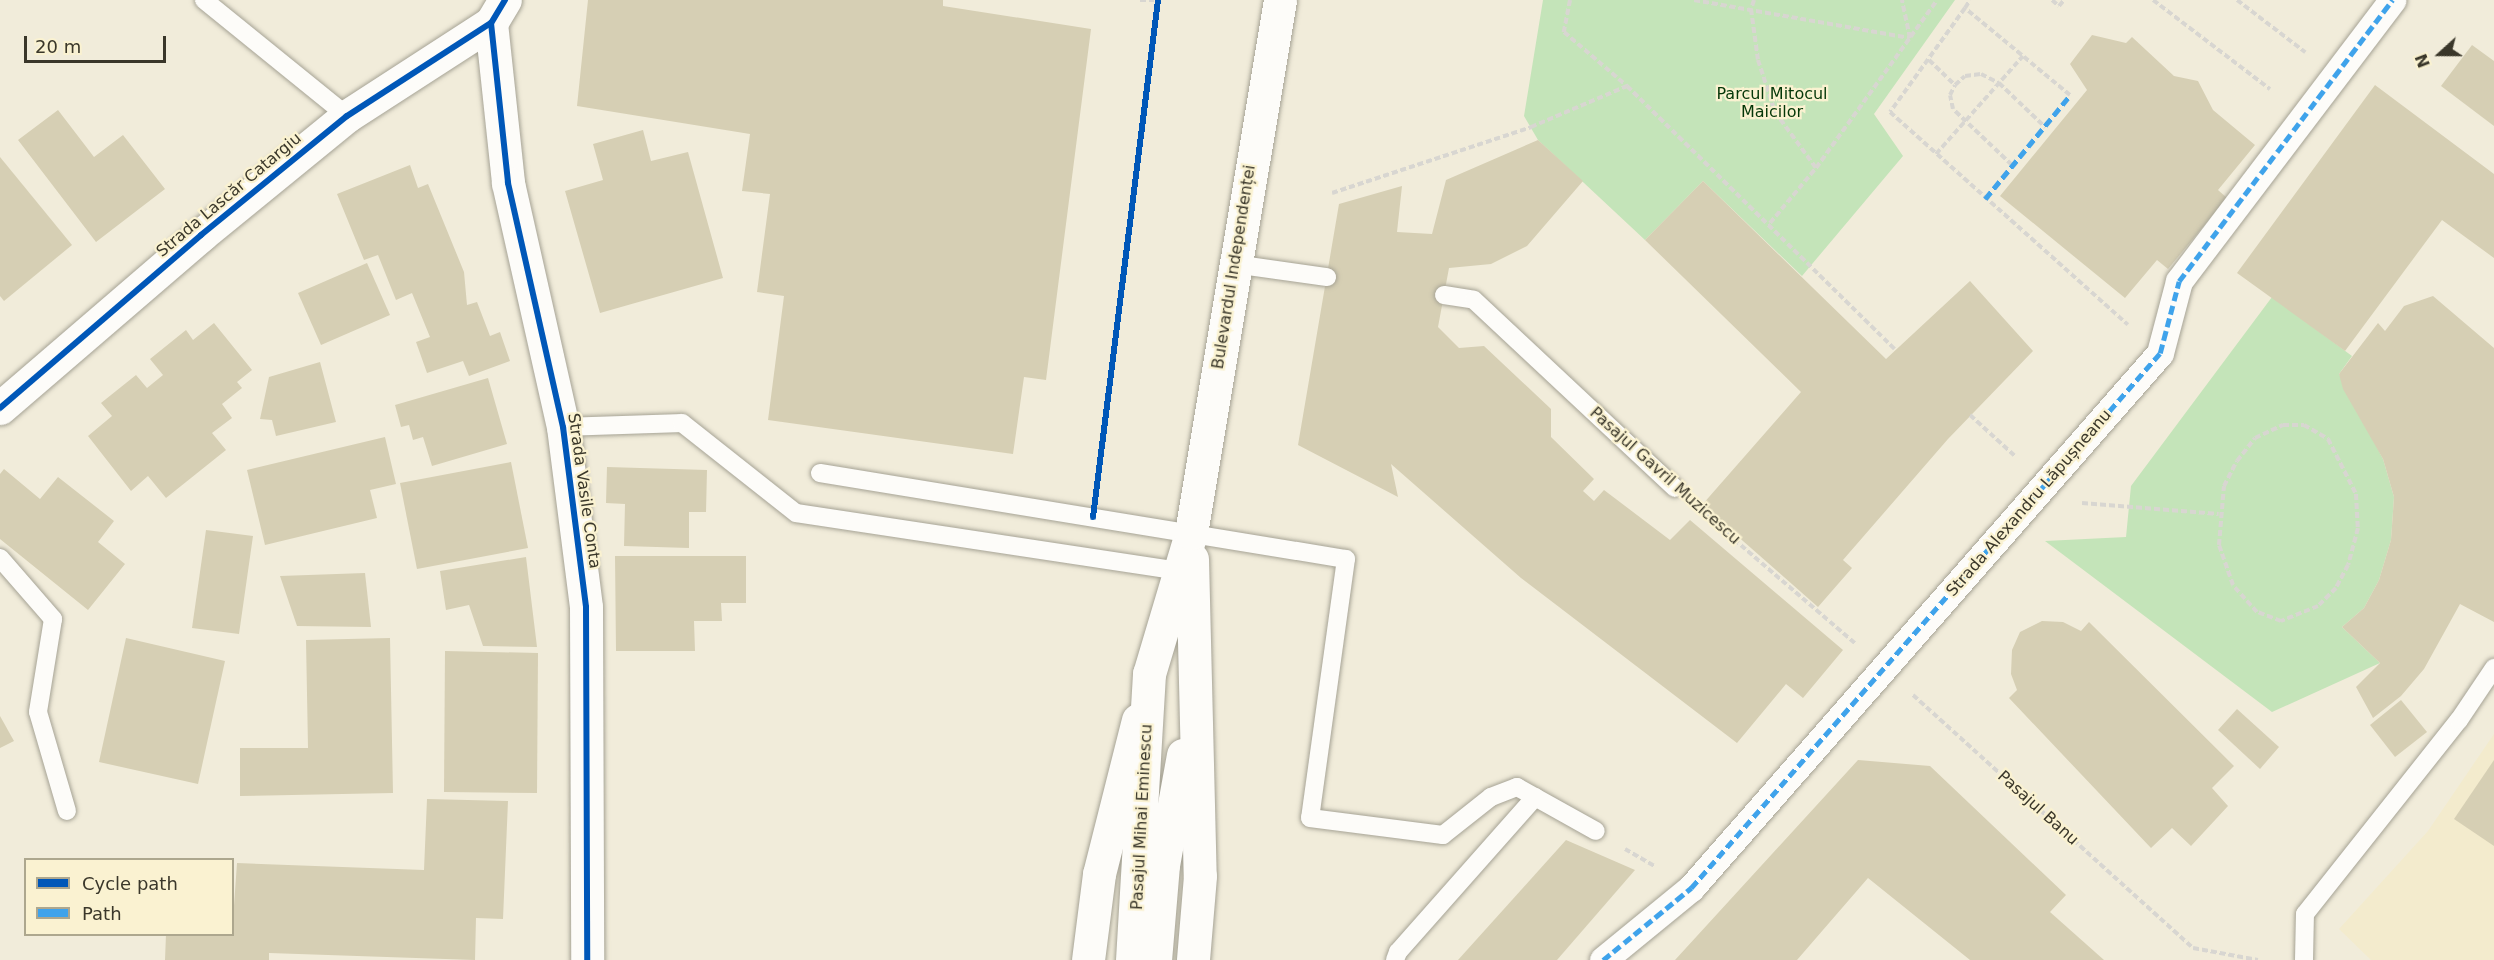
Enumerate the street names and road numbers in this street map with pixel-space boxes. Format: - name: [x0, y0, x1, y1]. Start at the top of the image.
- street label: Strada Lascăr Catargiu: [153, 129, 305, 261]
- street label: Bulevardul Independenței: [1208, 164, 1260, 370]
- street label: Pasajul Gavril Muzicescu: [1586, 403, 1744, 549]
- street label: Strada Alexandru Lăpușneanu: [1942, 406, 2116, 600]
- street label: Strada Vasile Conta: [564, 412, 604, 570]
- street label: Pasajul Mihai Eminescu: [1128, 724, 1156, 910]
- street label: Pasajul Banu: [1994, 767, 2082, 849]

